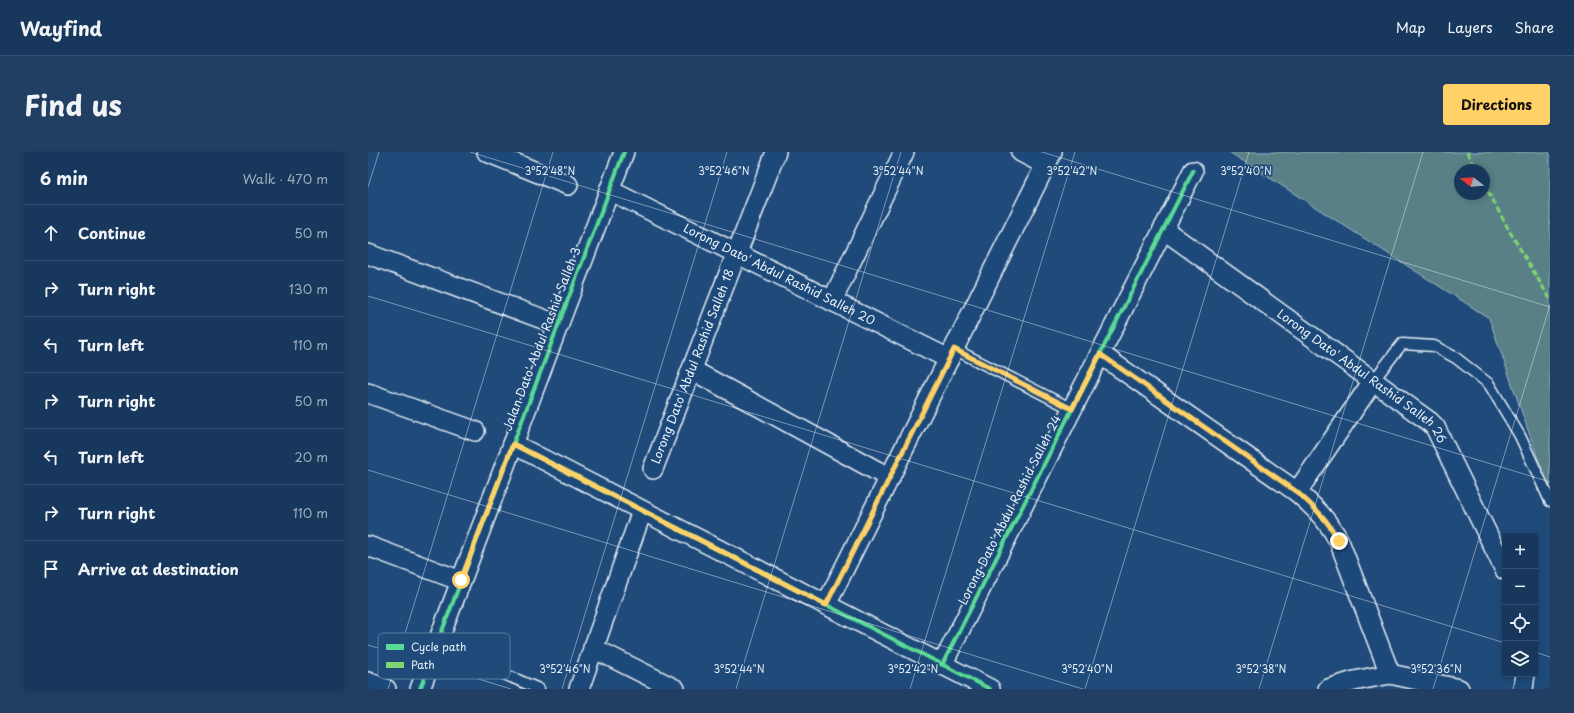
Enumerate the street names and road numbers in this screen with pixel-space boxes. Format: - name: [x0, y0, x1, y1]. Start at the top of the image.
- street label: Lorong Dato' Abdul Rashid Salleh 20: [681, 218, 879, 329]
- street label: Jalan Dato' Abdul Rashid Salleh 3: [498, 244, 585, 433]
- street label: Lorong Dato' Abdul Rashid Salleh 18: [646, 266, 738, 466]
- street label: Lorong Dato' Abdul Rashid Salleh 26: [1274, 304, 1452, 446]
- street label: Lorong Dato' Abdul Rashid Salleh 24: [953, 412, 1065, 607]

